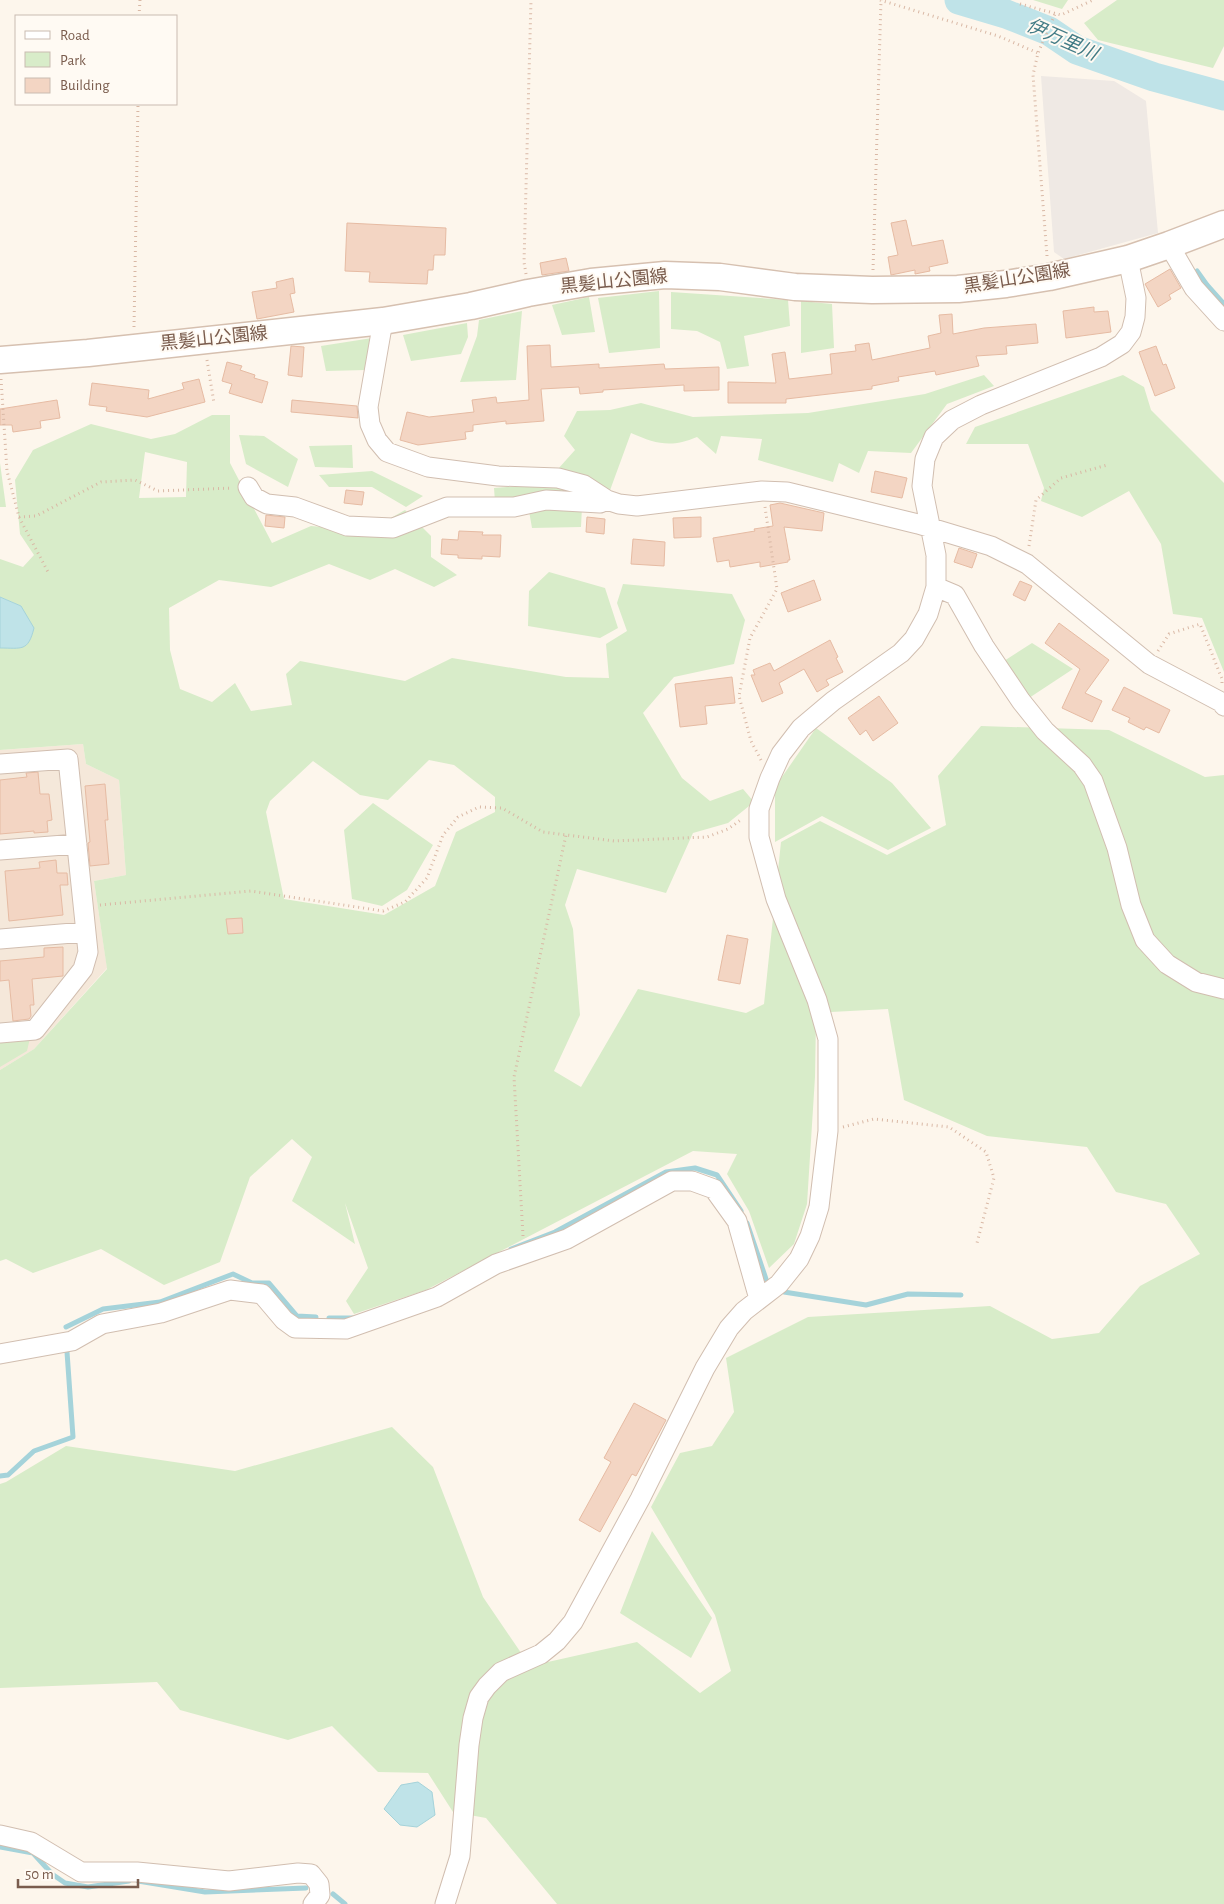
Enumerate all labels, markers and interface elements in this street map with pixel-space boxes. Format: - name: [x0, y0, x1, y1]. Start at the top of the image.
- legend: [15, 15, 178, 105]
- water label: 伊万里川: [1023, 15, 1103, 65]
- text: Road: [60, 28, 90, 43]
- text: Park: [60, 53, 86, 68]
- text: Building: [60, 78, 110, 93]
- street label: 黒髪山公園線: [962, 260, 1072, 296]
- street label: 黒髪山公園線: [559, 265, 669, 297]
- street label: 黒髪山公園線: [159, 322, 269, 354]
- scale bar: [18, 1856, 138, 1888]
- text: 50 m: [25, 1867, 54, 1882]

